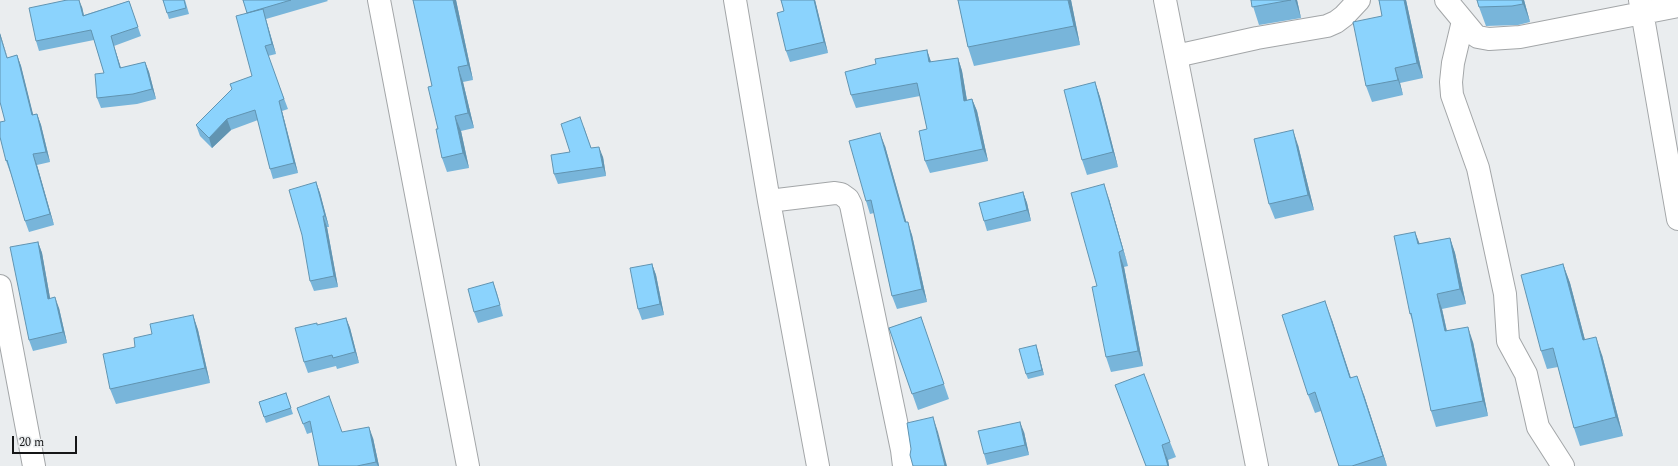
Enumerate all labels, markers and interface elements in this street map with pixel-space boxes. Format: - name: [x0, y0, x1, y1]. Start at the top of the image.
- scale bar: [14, 428, 79, 454]
- text: 20 m: [19, 433, 44, 452]

